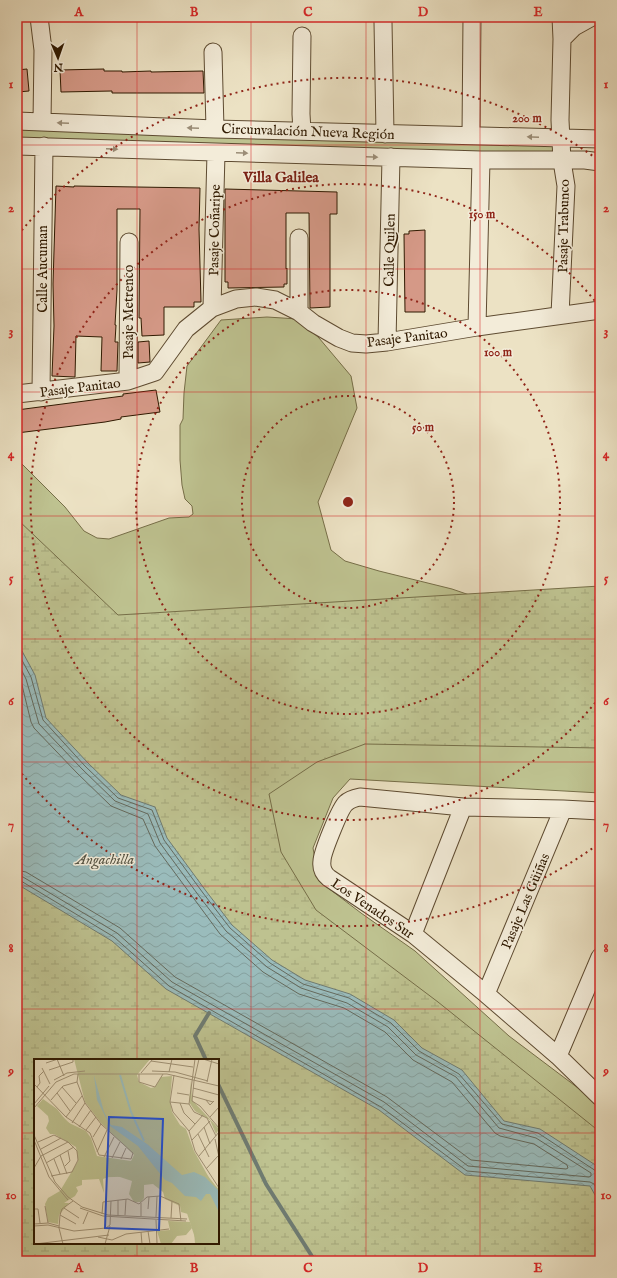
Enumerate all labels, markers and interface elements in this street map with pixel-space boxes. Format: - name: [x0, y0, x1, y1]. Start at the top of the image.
- text: A: [74, 4, 85, 21]
- text: B: [190, 4, 199, 21]
- text: C: [303, 4, 313, 21]
- text: D: [418, 4, 429, 21]
- text: E: [533, 4, 543, 21]
- north arrow: [38, 38, 78, 78]
- text: N: [53, 60, 64, 74]
- text: 1: [9, 76, 14, 93]
- text: 1: [604, 76, 609, 93]
- text: 200 m: [512, 111, 542, 126]
- one-way arrow: [56, 120, 69, 126]
- street label: Circunvalación Nueva Región: [221, 120, 395, 144]
- one-way arrow: [186, 125, 199, 131]
- one-way arrow: [526, 134, 539, 140]
- one-way arrow: [106, 145, 118, 152]
- one-way arrow: [236, 150, 248, 157]
- one-way arrow: [366, 154, 379, 160]
- district label: Villa Galilea: [242, 168, 319, 187]
- street label: Pasaje Trabunco: [554, 178, 574, 273]
- street label: Pasaje Coñaripe: [205, 183, 225, 276]
- text: 2: [8, 200, 14, 217]
- text: 2: [603, 200, 609, 217]
- text: 150 m: [469, 207, 496, 222]
- street label: Calle Quilen: [380, 213, 400, 287]
- street label: Calle Aucuman: [34, 225, 52, 313]
- street label: Pasaje Metrenco: [120, 264, 138, 359]
- text: 3: [9, 323, 14, 340]
- text: 3: [604, 323, 609, 340]
- street label: Pasaje Panitao: [366, 324, 449, 352]
- text: 100 m: [484, 345, 513, 360]
- street label: Pasaje Panitao: [39, 374, 122, 402]
- text: 50 m: [412, 420, 435, 435]
- text: 4: [8, 446, 15, 463]
- text: 4: [603, 446, 610, 463]
- centre of rings: [341, 495, 355, 509]
- text: 5: [9, 570, 14, 587]
- text: 5: [604, 570, 609, 587]
- text: 6: [8, 693, 14, 710]
- text: 6: [603, 693, 609, 710]
- text: 7: [8, 817, 14, 834]
- text: 7: [603, 817, 609, 834]
- water label: Angachilla: [74, 850, 135, 870]
- street label: Pasaje Las Güiñas: [498, 851, 554, 952]
- street label: Los Venados Sur: [327, 874, 418, 943]
- text: 8: [8, 940, 14, 957]
- text: 8: [603, 940, 609, 957]
- inset map: [34, 1059, 219, 1244]
- text: 9: [7, 1063, 14, 1080]
- text: 9: [602, 1063, 609, 1080]
- text: 10: [5, 1187, 17, 1204]
- text: 10: [600, 1187, 612, 1204]
- text: A: [74, 1260, 85, 1277]
- text: B: [190, 1260, 199, 1277]
- text: C: [303, 1260, 313, 1277]
- text: D: [418, 1260, 429, 1277]
- text: E: [533, 1260, 543, 1277]

